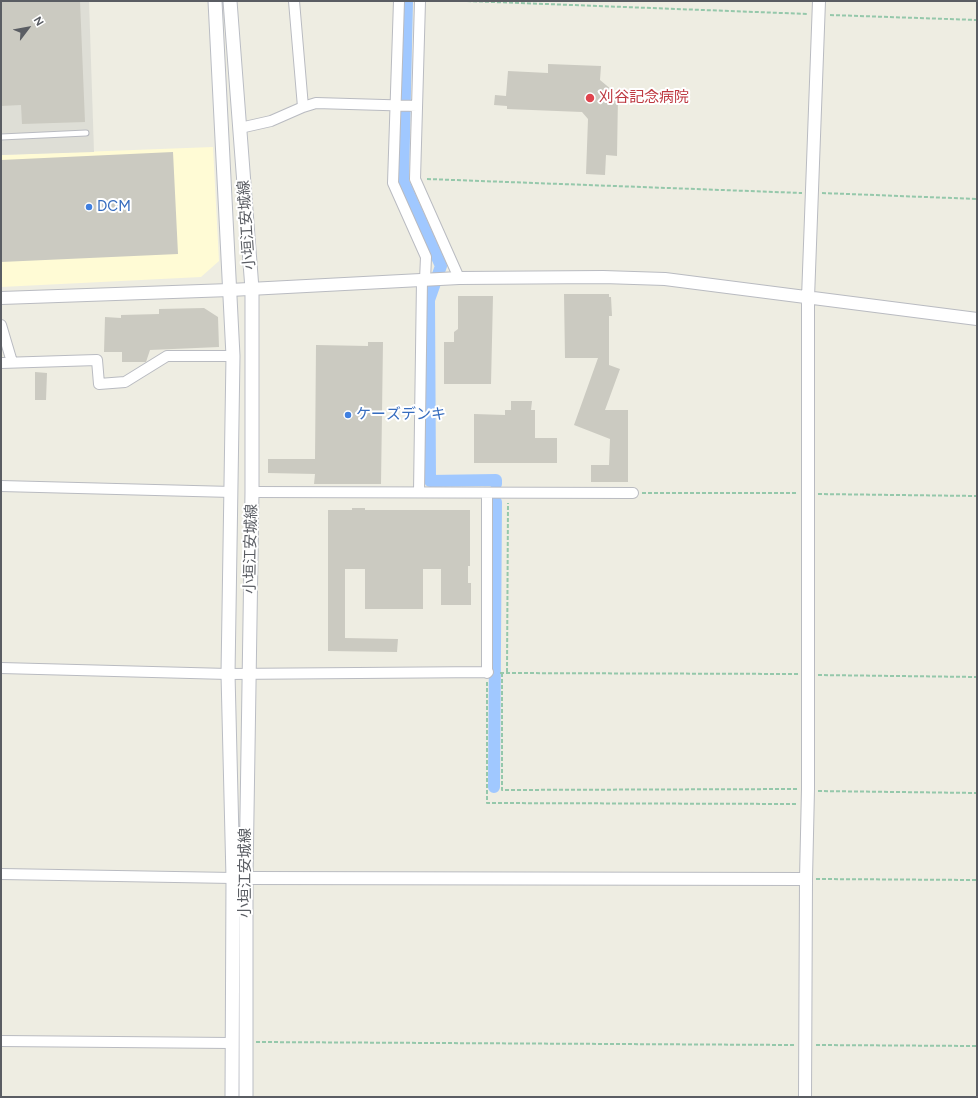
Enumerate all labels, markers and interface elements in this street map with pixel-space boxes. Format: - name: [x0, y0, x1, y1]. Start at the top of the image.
- north arrow: [8, 8, 48, 48]
- text: N: [31, 14, 46, 28]
- place label: 刈谷記念病院: [599, 89, 689, 107]
- marker: 刈谷記念病院: [584, 92, 596, 104]
- street label: 小垣江安城線: [235, 179, 259, 271]
- place label: DCM: [97, 198, 131, 216]
- marker: DCM: [84, 202, 94, 212]
- place label: ケーズデンキ: [356, 406, 446, 424]
- marker: ケーズデンキ: [343, 410, 353, 420]
- street label: 小垣江安城線: [241, 504, 261, 594]
- street label: 小垣江安城線: [237, 828, 255, 918]

